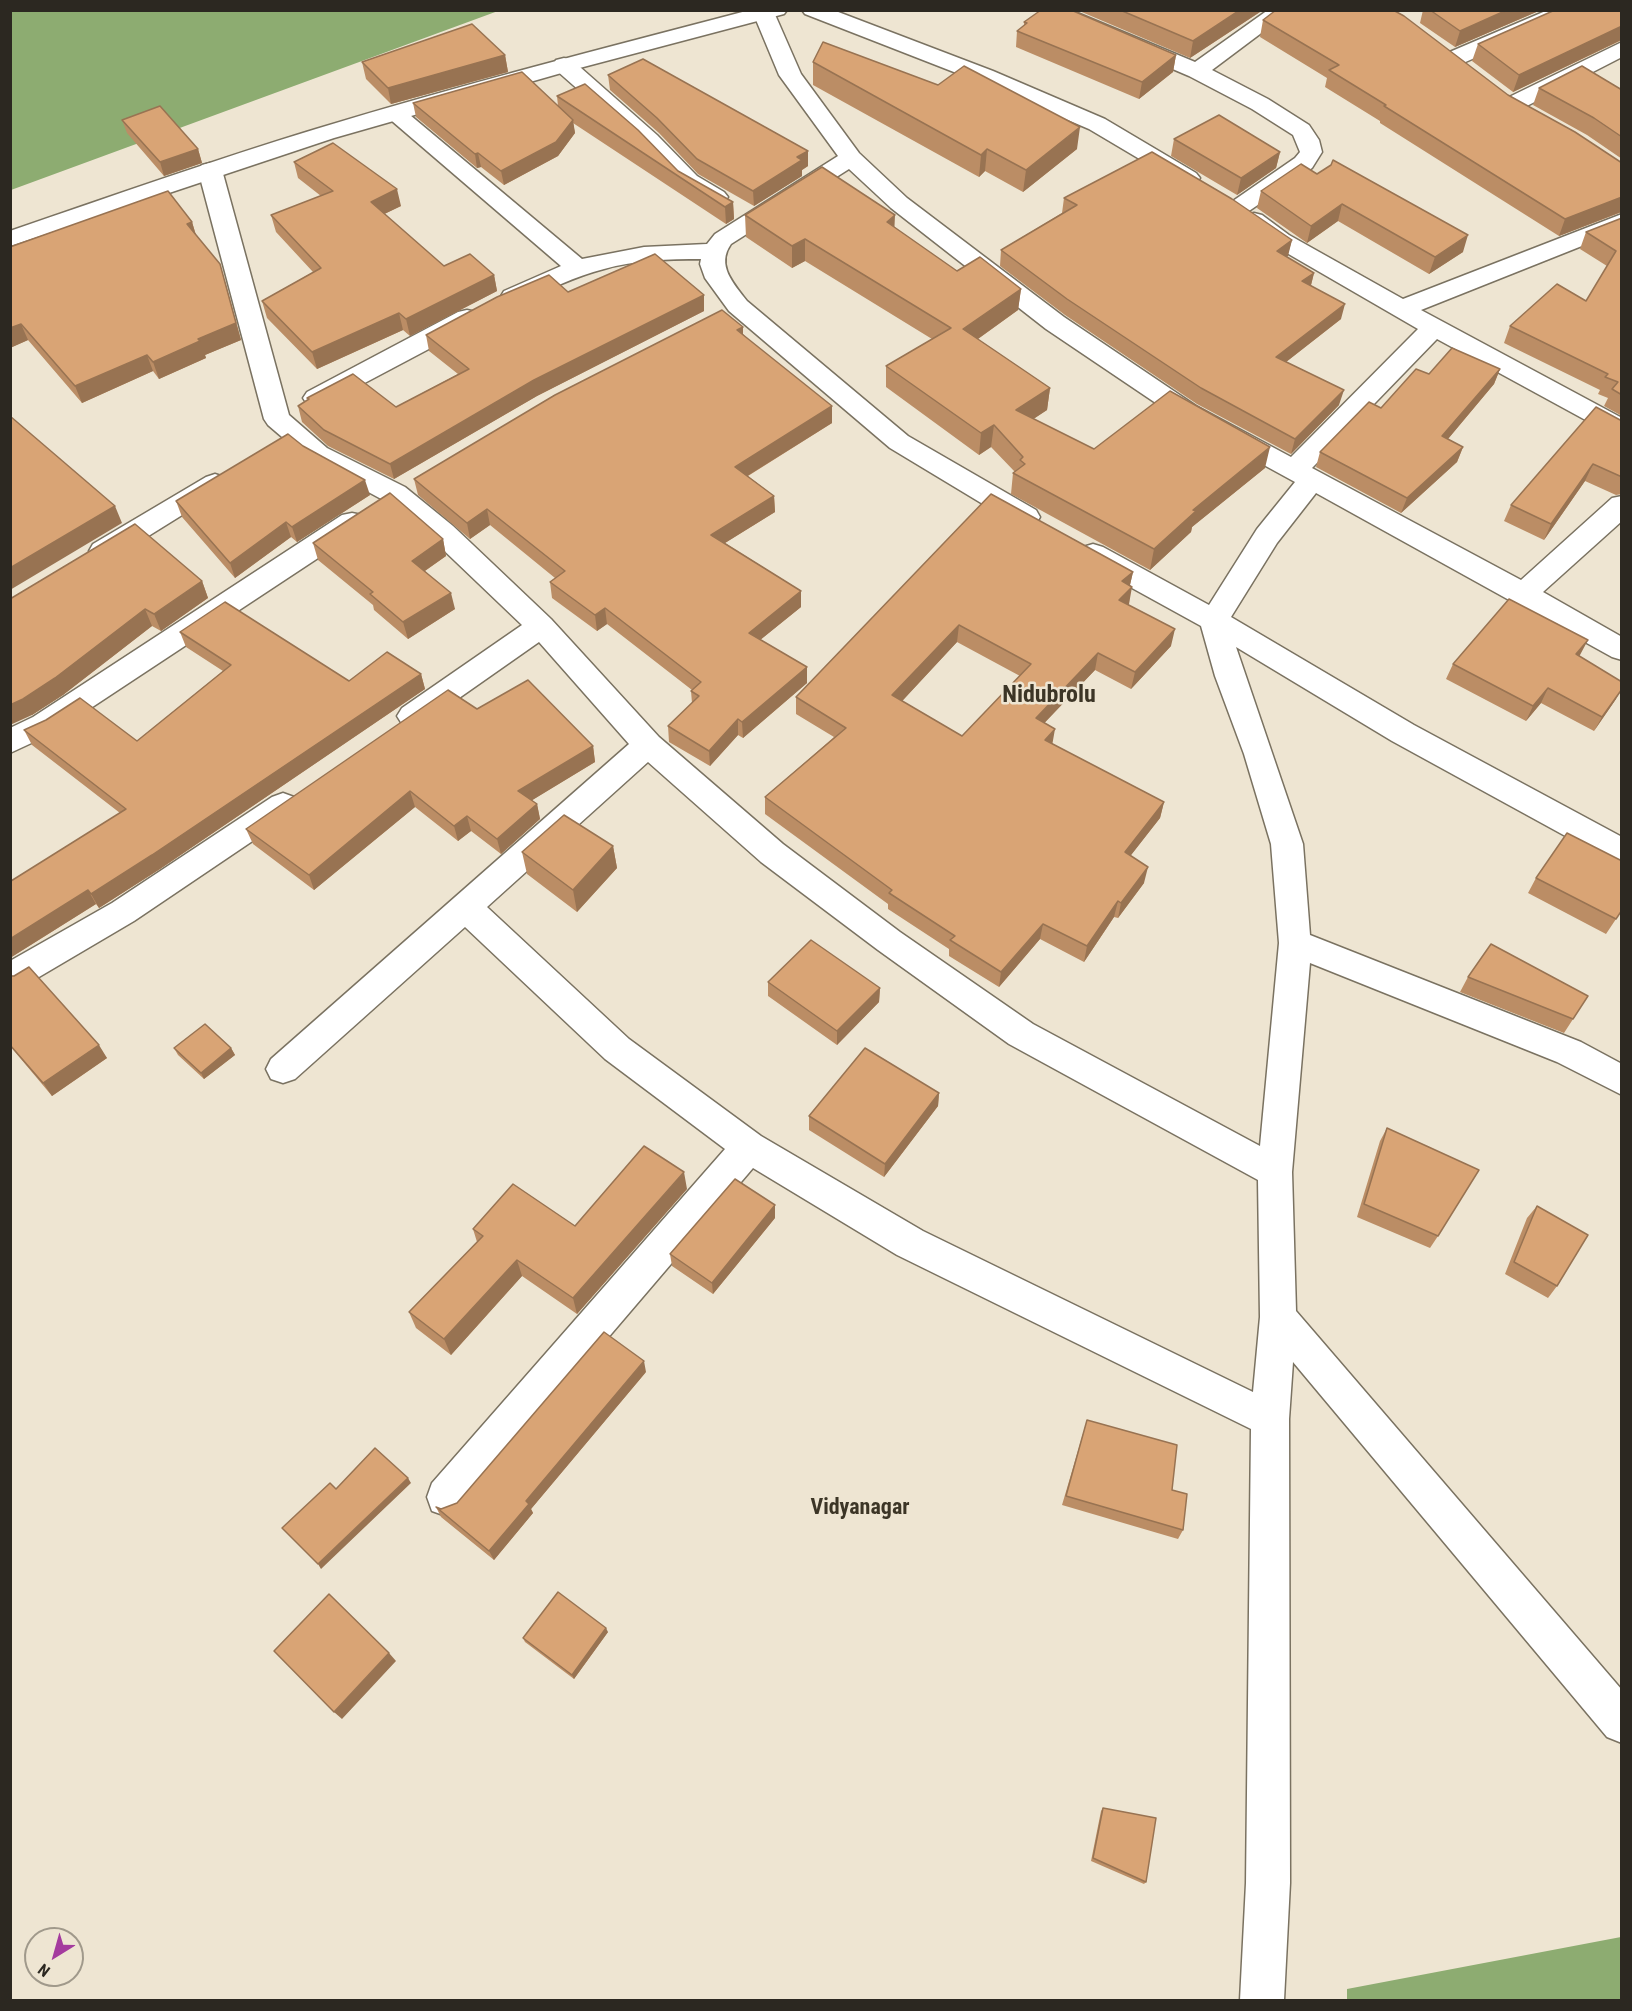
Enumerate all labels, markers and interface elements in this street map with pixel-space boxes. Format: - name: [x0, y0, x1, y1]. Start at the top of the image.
- district label: Nidubrolu: [1002, 682, 1096, 710]
- district label: Vidyanagar: [810, 1495, 910, 1521]
- north arrow: [24, 1927, 84, 1987]
- text: N: [34, 1960, 54, 1981]

